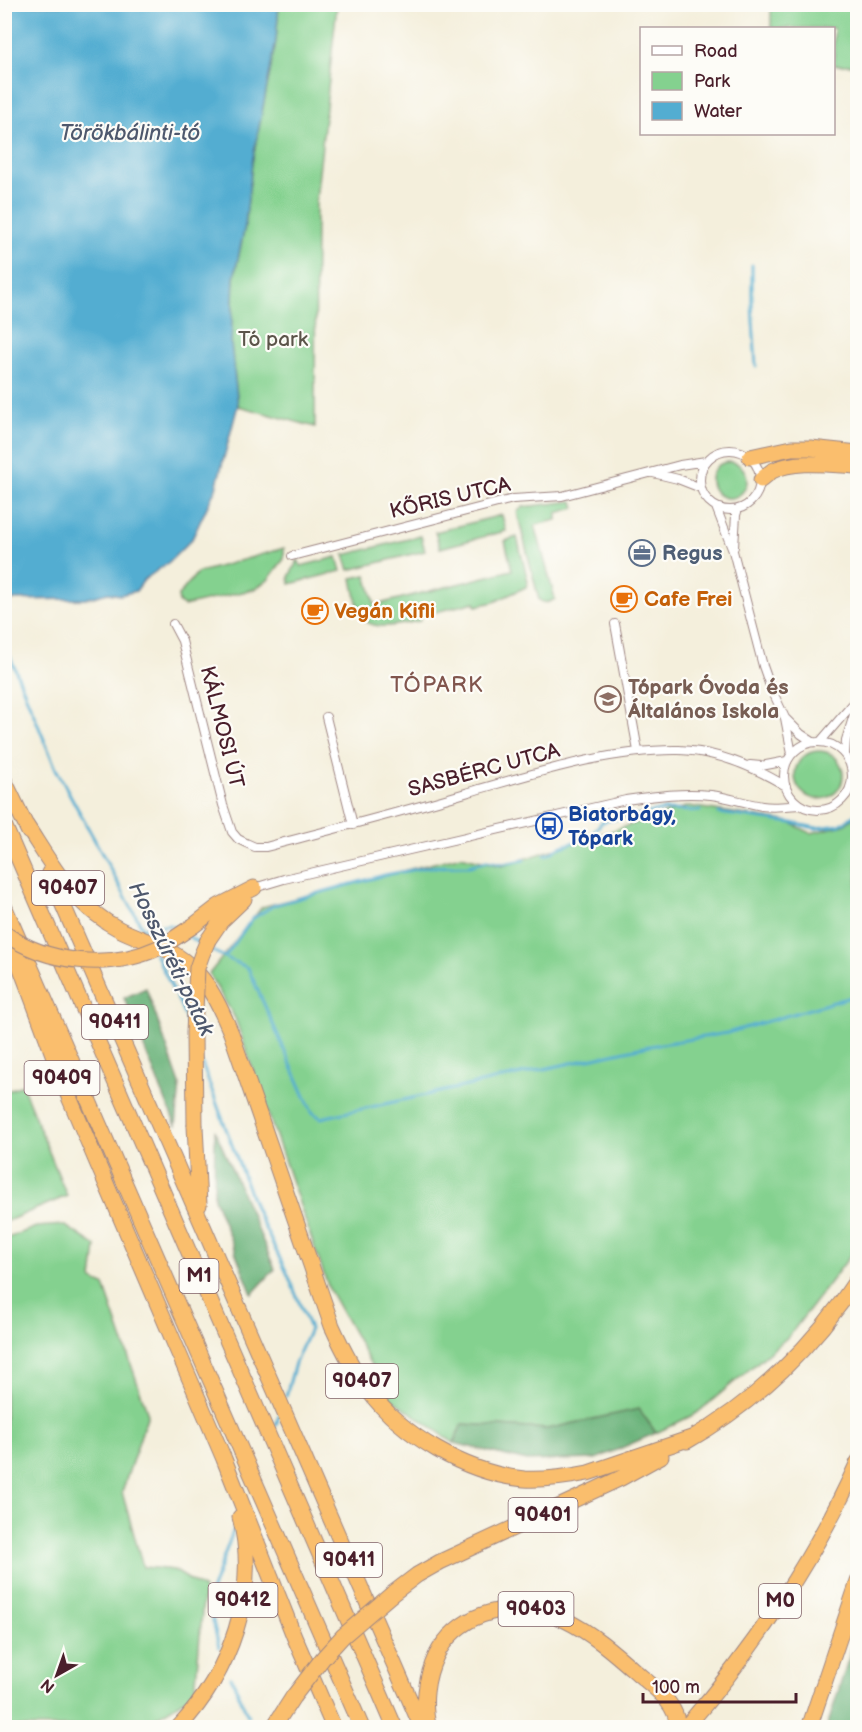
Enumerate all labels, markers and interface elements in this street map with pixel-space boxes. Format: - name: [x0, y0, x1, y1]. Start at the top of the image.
- legend: [640, 27, 835, 135]
- text: Road: [694, 41, 738, 62]
- text: Park: [694, 71, 730, 92]
- text: Water: [694, 101, 742, 122]
- water label: Törökbálinti-tó: [60, 120, 200, 147]
- park label: Tó park: [238, 327, 309, 352]
- street label: KŐRIS UTCA: [387, 472, 513, 524]
- office icon: Regus: [627, 538, 657, 568]
- place label: Regus: [662, 541, 722, 566]
- cafe icon: Cafe Frei: [609, 584, 639, 614]
- place label: Cafe Frei: [644, 587, 732, 612]
- cafe icon: Vegán Kifli: [300, 596, 330, 626]
- place label: Vegán Kifli: [334, 599, 435, 624]
- street label: KÁLMOSI ÚT: [195, 663, 249, 791]
- district label: TÓPARK: [390, 671, 484, 699]
- place label: Tópark Óvoda és Általános Iskola: [627, 673, 789, 724]
- school or university icon: Tópark Óvoda és Általános Iskola: [593, 684, 623, 714]
- street label: SASBÉRC UTCA: [405, 738, 563, 802]
- place label: Biatorbágy, Tópark: [568, 802, 676, 851]
- bus stop icon: Biatorbágy, Tópark: [534, 811, 564, 841]
- road number: 90407: [32, 871, 104, 905]
- water label: Hosszúréti-patak: [122, 877, 221, 1042]
- road number: 90411: [82, 1005, 148, 1039]
- road number: 90409: [25, 1061, 100, 1095]
- road number: M1: [180, 1259, 218, 1293]
- road number: 90407: [326, 1364, 398, 1398]
- road number: 90401: [508, 1498, 578, 1532]
- road number: 90411: [316, 1543, 382, 1577]
- road number: 90412: [208, 1583, 278, 1617]
- road number: M0: [759, 1584, 801, 1618]
- road number: 90403: [498, 1592, 574, 1626]
- north arrow: [27, 1645, 87, 1705]
- scale bar: [643, 1666, 796, 1704]
- text: N: [38, 1674, 59, 1696]
- text: 100 m: [652, 1677, 700, 1698]

